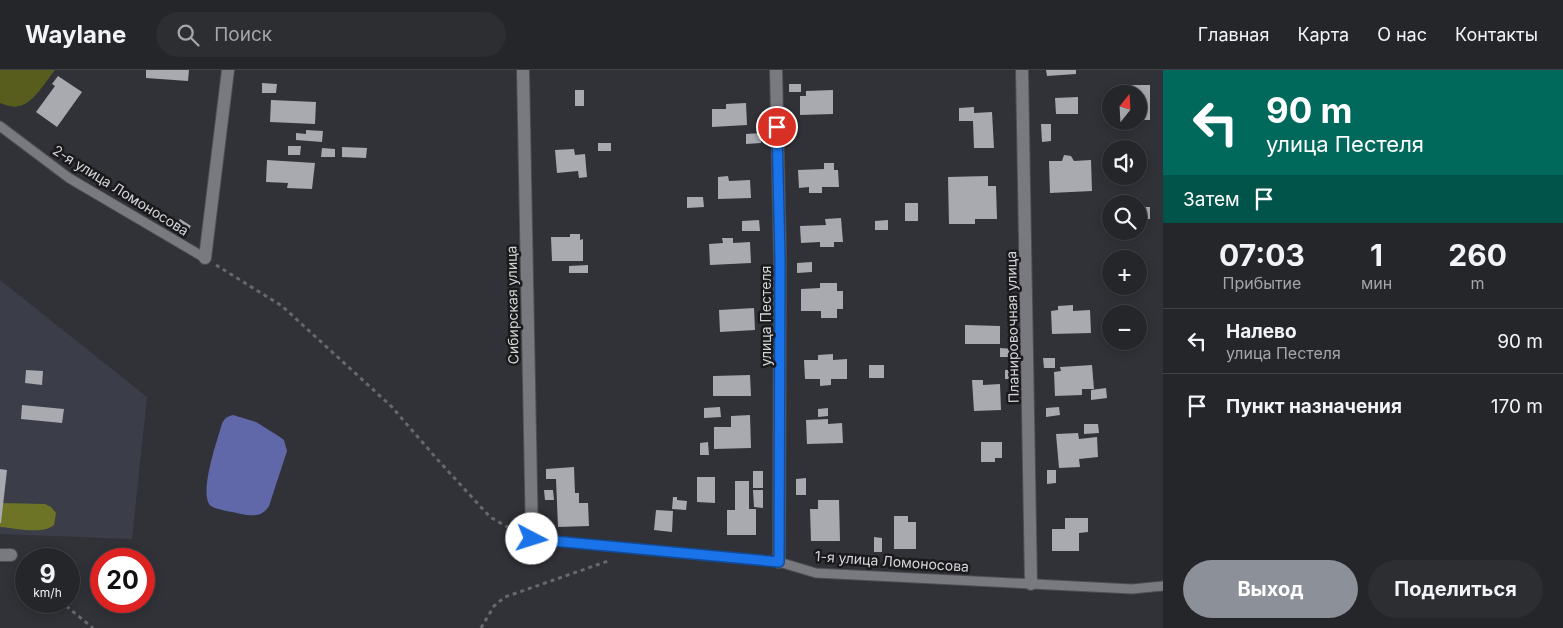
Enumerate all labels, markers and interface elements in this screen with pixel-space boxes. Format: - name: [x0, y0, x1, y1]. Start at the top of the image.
- search box: [156, 12, 506, 57]
- text: Waylane: [25, 20, 126, 49]
- icon: search: [174, 21, 202, 49]
- text: Поиск: [214, 23, 272, 46]
- text: Главная: [1198, 24, 1269, 45]
- text: Карта: [1297, 24, 1349, 45]
- text: О нас: [1377, 24, 1427, 45]
- text: Контакты: [1455, 24, 1538, 45]
- north arrow: [1102, 85, 1148, 130]
- map controls: [1102, 85, 1147, 350]
- text: 90 m: [1266, 89, 1353, 131]
- icon: left: [1183, 90, 1248, 155]
- pin: [756, 106, 798, 148]
- icon: arrive: [763, 113, 791, 141]
- text: улица Пестеля: [1266, 131, 1424, 157]
- button: sound: [1102, 140, 1147, 185]
- street label: 2-я улица Ломоносова: [50, 141, 192, 239]
- icon: arrive: [1250, 185, 1278, 213]
- text: Затем: [1183, 188, 1240, 211]
- button: search: [1102, 195, 1147, 240]
- text: 07:03: [1219, 237, 1305, 273]
- text: 1: [1370, 237, 1383, 273]
- text: 260: [1448, 237, 1507, 273]
- street label: Сибирская улица: [502, 246, 522, 364]
- button: +: [1102, 250, 1147, 295]
- street label: Планировочная улица: [1002, 251, 1022, 403]
- street label: улица Пестеля: [757, 266, 774, 366]
- text: Прибытие: [1223, 273, 1301, 293]
- text: мин: [1361, 273, 1392, 293]
- text: m: [1471, 273, 1485, 293]
- button: −: [1102, 305, 1147, 350]
- text: Налево: [1226, 320, 1297, 343]
- icon: left: [1183, 327, 1211, 355]
- text: 90 m: [1497, 330, 1543, 353]
- text: улица Пестеля: [1226, 343, 1341, 363]
- icon: arrive: [1183, 392, 1211, 420]
- text: Пункт назначения: [1226, 395, 1402, 418]
- text: 170 m: [1491, 395, 1543, 418]
- position arrow: [505, 512, 557, 564]
- street label: 1-я улица Ломоносова: [814, 547, 970, 575]
- speed limit sign: 20: [90, 548, 155, 613]
- text: 9: [39, 559, 56, 589]
- button: Выход: [1183, 560, 1358, 618]
- button: Поделиться: [1368, 560, 1543, 618]
- text: km/h: [33, 585, 62, 600]

